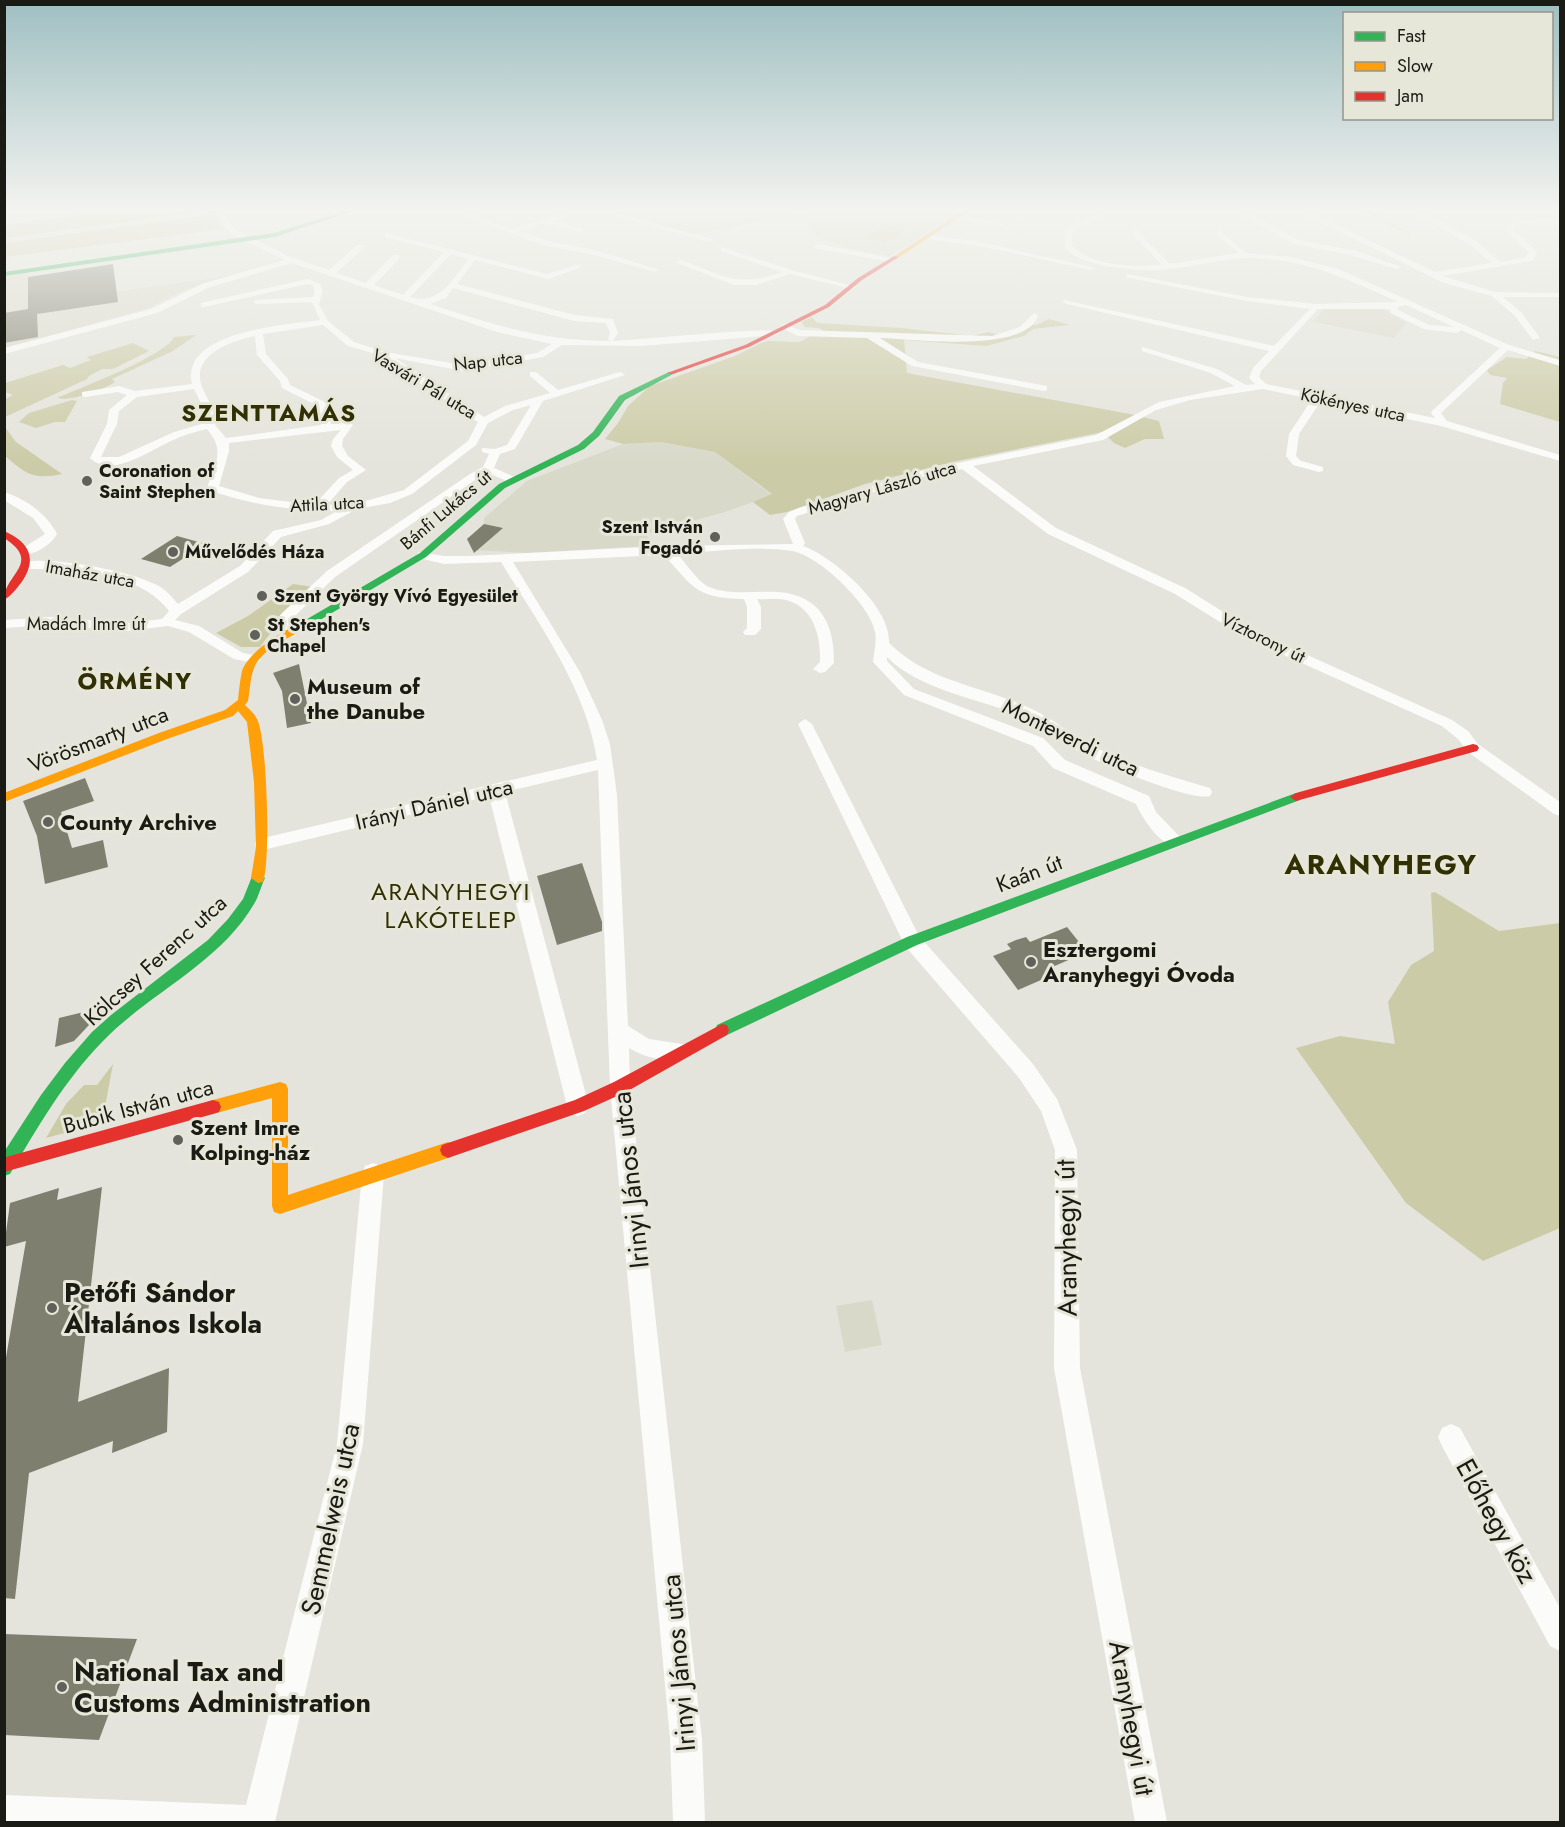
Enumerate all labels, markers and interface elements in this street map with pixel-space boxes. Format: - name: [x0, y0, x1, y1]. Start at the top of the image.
- legend: [1343, 12, 1553, 120]
- text: Fast: [1397, 23, 1426, 49]
- text: Slow: [1397, 53, 1434, 79]
- text: Jam: [1395, 83, 1424, 109]
- street label: Vasvári Pál utca: [367, 342, 481, 426]
- street label: Nap utca: [452, 344, 524, 378]
- street label: Kökényes utca: [1298, 381, 1408, 429]
- district label: SZENTTAMÁS: [181, 395, 357, 430]
- street label: Magyary László utca: [805, 454, 959, 522]
- place label: Coronation of Saint Stephen: [99, 458, 216, 505]
- street label: Bánfi Lukács út: [395, 464, 498, 556]
- marker: Coronation of Saint Stephen: [80, 474, 94, 488]
- street label: Attila utca: [289, 489, 365, 519]
- place label: Szent István Fogadó: [602, 514, 703, 561]
- marker: Szent István Fogadó: [708, 530, 722, 544]
- place label: Művelődés Háza: [185, 539, 324, 565]
- marker: Művelődés Háza: [166, 545, 180, 559]
- street label: Imaház utca: [43, 553, 137, 595]
- place label: Szent György Vívó Egyesület: [274, 583, 518, 609]
- marker: Szent György Vívó Egyesület: [255, 589, 269, 603]
- street label: Víztorony út: [1216, 606, 1310, 670]
- street label: Madách Imre út: [27, 611, 146, 637]
- place label: St Stephen's Chapel: [267, 612, 370, 659]
- marker: St Stephen's Chapel: [248, 628, 262, 642]
- district label: ÖRMÉNY: [78, 663, 192, 698]
- place label: Museum of the Danube: [307, 670, 425, 727]
- street label: Monteverdi utca: [997, 690, 1145, 784]
- marker: Museum of the Danube: [288, 692, 302, 706]
- street label: Vörösmarty utca: [23, 698, 173, 780]
- street label: Irányi Dániel utca: [352, 770, 516, 838]
- place label: County Archive: [60, 806, 217, 838]
- marker: County Archive: [41, 815, 55, 829]
- district label: ARANYHEGY: [1284, 844, 1477, 885]
- street label: Kaán út: [991, 846, 1067, 900]
- district label: ARANYHEGYI LAKÓTELEP: [371, 874, 531, 937]
- street label: Kölcsey Ferenc utca: [77, 887, 233, 1033]
- place label: Esztergomi Aranyhegyi Óvoda: [1042, 933, 1235, 990]
- marker: Esztergomi Aranyhegyi Óvoda: [1024, 955, 1038, 969]
- street label: Bubik István utca: [59, 1071, 217, 1141]
- street label: Irinyi János utca: [601, 1089, 659, 1271]
- place label: Szent Imre Kolping-ház: [190, 1111, 311, 1168]
- marker: Szent Imre Kolping-ház: [171, 1133, 185, 1147]
- street label: Aranyhegyi út: [1045, 1159, 1087, 1317]
- place label: Petőfi Sándor Általános Iskola: [63, 1273, 262, 1343]
- marker: Petőfi Sándor Általános Iskola: [45, 1301, 59, 1315]
- street label: Semmelweis utca: [291, 1419, 369, 1619]
- street label: Előhegy köz: [1447, 1451, 1548, 1591]
- street label: Irinyi János utca: [651, 1573, 705, 1753]
- street label: Aranyhegyi út: [1099, 1637, 1165, 1799]
- place label: National Tax and Customs Administration: [74, 1652, 371, 1722]
- marker: National Tax and Customs Administration: [55, 1680, 69, 1694]

